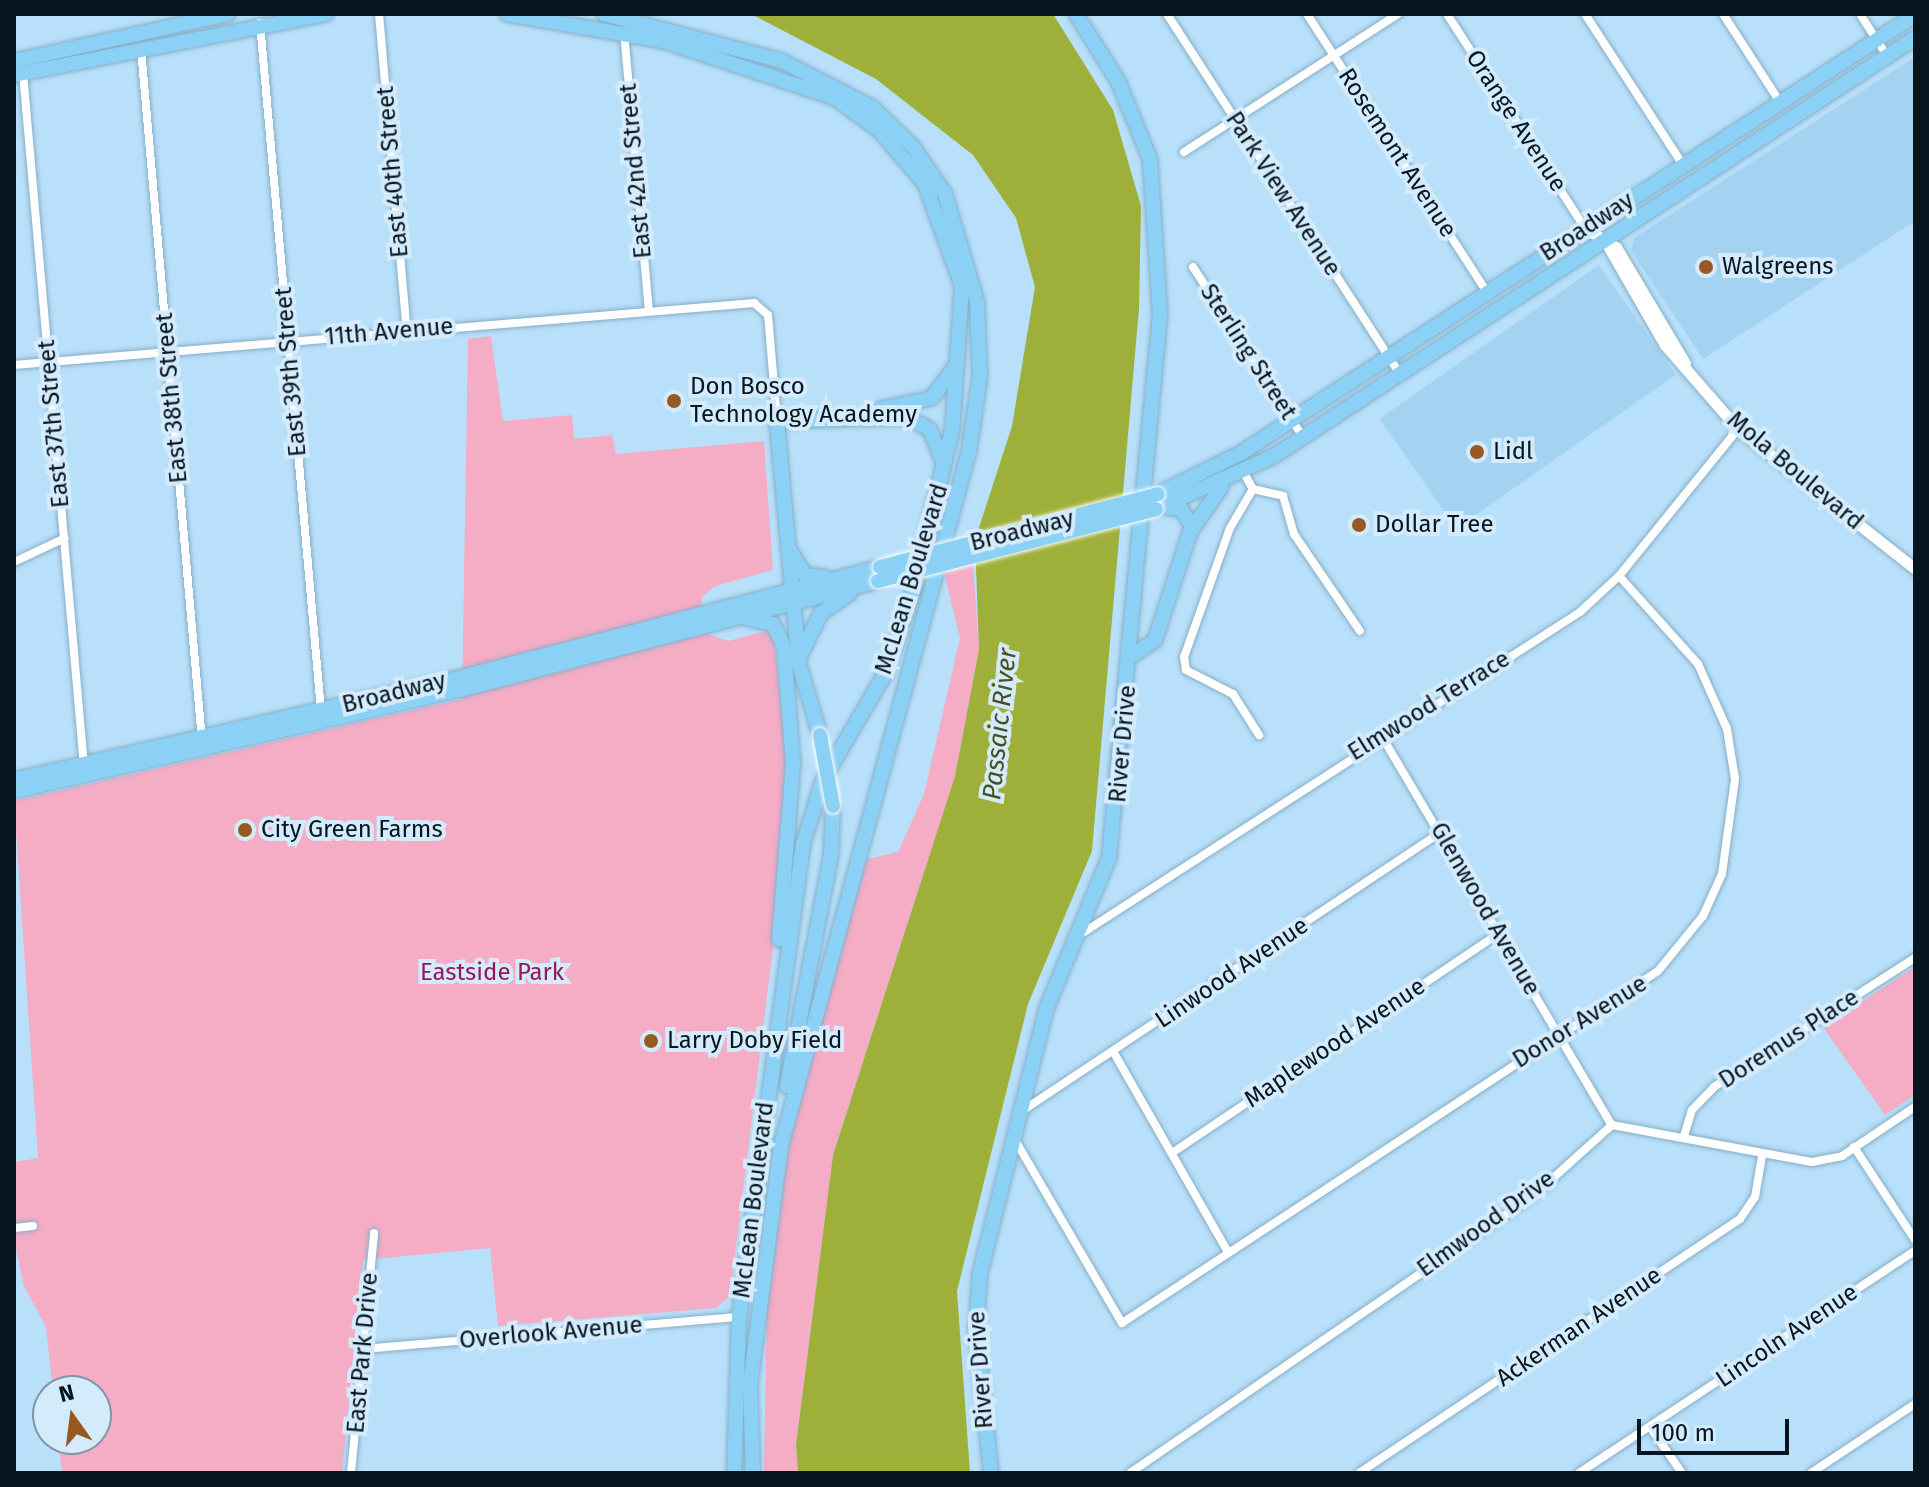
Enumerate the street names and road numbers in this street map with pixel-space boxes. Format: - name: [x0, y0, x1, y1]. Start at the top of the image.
- street label: Orange Avenue: [1459, 45, 1573, 197]
- street label: Rosemont Avenue: [1332, 63, 1462, 243]
- street label: East 42nd Street: [614, 82, 658, 260]
- street label: East 40th Street: [371, 85, 415, 259]
- street label: Park View Avenue: [1219, 106, 1347, 282]
- street label: Broadway: [1535, 186, 1639, 268]
- street label: Sterling Street: [1194, 279, 1302, 425]
- street label: East 39th Street: [269, 286, 313, 458]
- street label: East 38th Street: [150, 312, 194, 484]
- street label: 11th Avenue: [323, 312, 455, 352]
- street label: East 37th Street: [32, 339, 76, 509]
- street label: Mola Boulevard: [1721, 406, 1869, 536]
- street label: McLean Boulevard: [869, 480, 955, 678]
- street label: Broadway: [967, 504, 1077, 558]
- street label: Elmwood Terrace: [1343, 645, 1515, 767]
- street label: Broadway: [339, 666, 449, 720]
- street label: River Drive: [1104, 684, 1142, 804]
- street label: Glenwood Avenue: [1424, 817, 1546, 1001]
- street label: Linwood Avenue: [1150, 911, 1314, 1035]
- street label: Donor Avenue: [1508, 969, 1652, 1075]
- street label: Maplewood Avenue: [1239, 972, 1431, 1114]
- street label: Doremus Place: [1714, 983, 1864, 1095]
- street label: McLean Boulevard: [728, 1100, 780, 1300]
- street label: Elmwood Drive: [1412, 1165, 1560, 1283]
- street label: Ackerman Avenue: [1491, 1261, 1667, 1393]
- street label: East Park Drive: [342, 1271, 384, 1435]
- street label: Lincoln Avenue: [1711, 1278, 1863, 1394]
- street label: River Drive: [963, 1310, 999, 1430]
- street label: Overlook Avenue: [458, 1311, 644, 1355]

